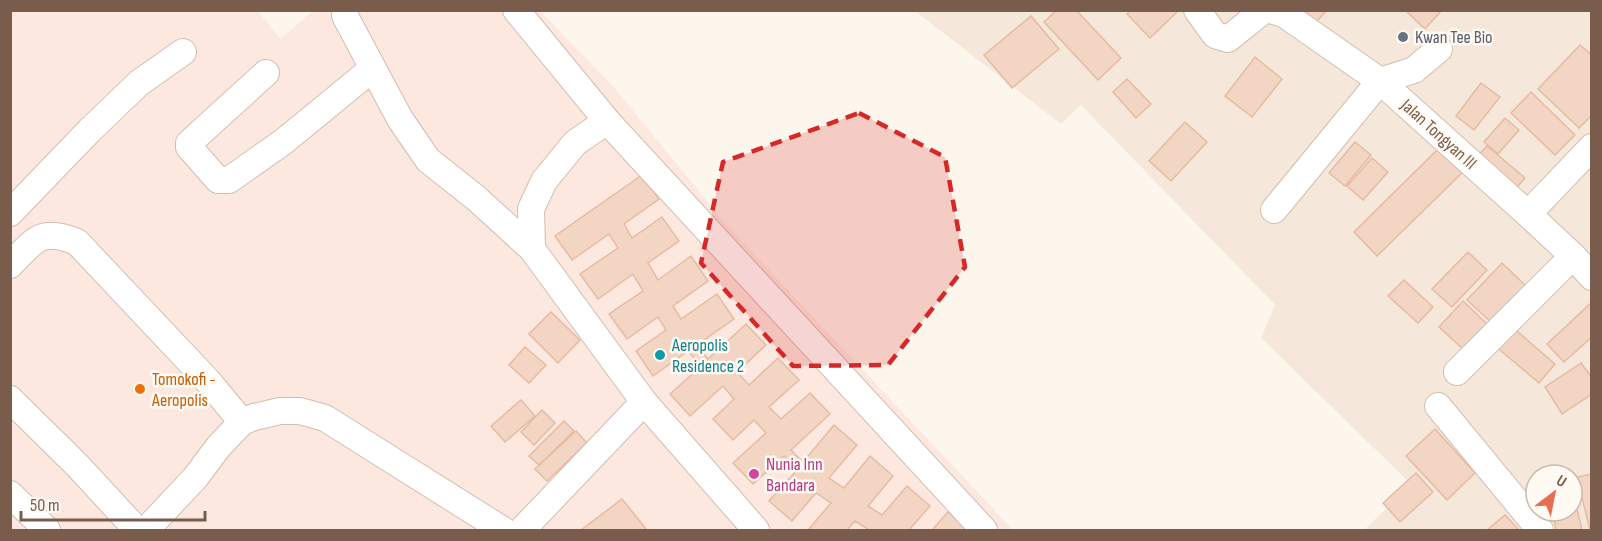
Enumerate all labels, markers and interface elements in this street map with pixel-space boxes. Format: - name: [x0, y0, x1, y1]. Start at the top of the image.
- place label: Kwan Tee Bio: [1415, 27, 1493, 48]
- marker: Kwan Tee Bio: [1396, 30, 1410, 44]
- street label: Jalan Tongyan III: [1396, 94, 1481, 174]
- place label: Aeropolis Residence 2: [671, 335, 744, 377]
- marker: Aeropolis Residence 2: [653, 348, 667, 362]
- place label: Tomokofi - Aeropolis: [151, 369, 216, 411]
- marker: Tomokofi - Aeropolis: [133, 382, 147, 396]
- place label: Nunia Inn Bandara: [766, 454, 823, 496]
- north arrow: [1524, 463, 1584, 523]
- marker: Nunia Inn Bandara: [747, 467, 761, 481]
- text: U: [1553, 471, 1570, 492]
- scale bar: [21, 484, 206, 522]
- text: 50 m: [30, 495, 60, 516]

